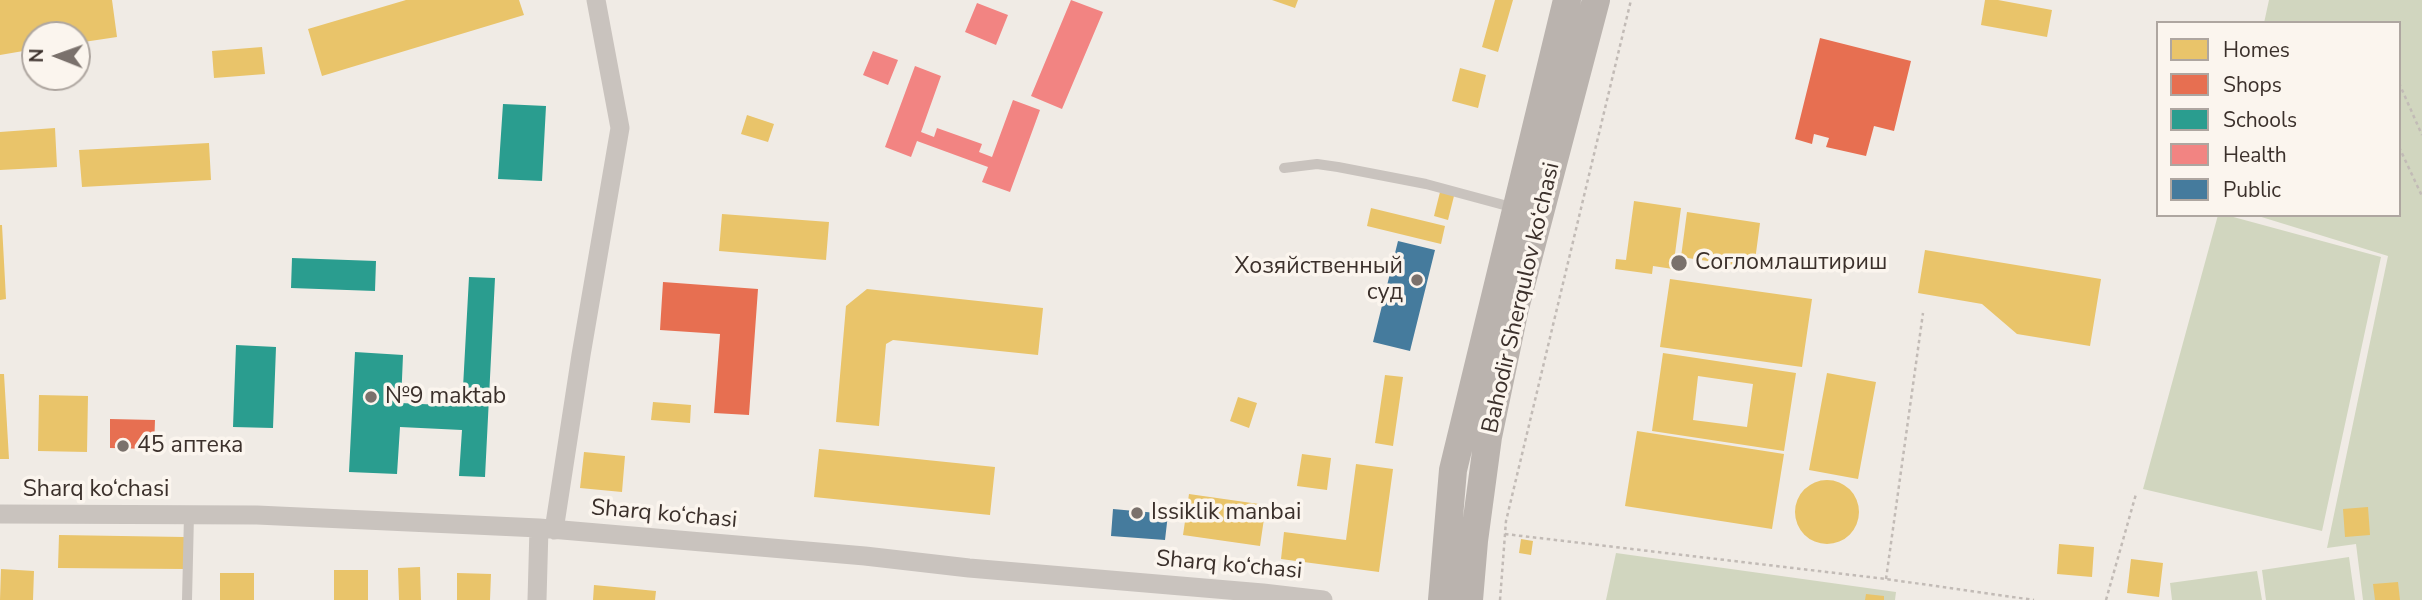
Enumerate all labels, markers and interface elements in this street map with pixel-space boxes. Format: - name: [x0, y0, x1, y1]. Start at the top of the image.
- north arrow: [21, 21, 91, 91]
- legend: [2156, 21, 2401, 217]
- text: Homes: [2223, 36, 2290, 64]
- text: N: [24, 48, 50, 63]
- text: Shops: [2223, 71, 2282, 99]
- text: Schools: [2223, 106, 2297, 134]
- text: Health: [2223, 141, 2287, 169]
- street label: Bahodir Sherqulov ko‘chasi: [1477, 160, 1567, 436]
- text: Public: [2223, 176, 2281, 204]
- place label: Согломлаштириш: [1695, 249, 1887, 277]
- place label: Хозяйственный суд: [1235, 253, 1403, 307]
- marker: Согломлаштириш: [1669, 253, 1689, 273]
- marker: Хозяйственный суд: [1409, 272, 1425, 288]
- place label: №9 maktab: [385, 383, 506, 411]
- marker: №9 maktab: [363, 389, 379, 405]
- place label: 45 аптека: [137, 432, 243, 460]
- marker: 45 аптека: [115, 438, 131, 454]
- street label: Sharq ko‘chasi: [23, 476, 169, 504]
- street label: Sharq ko‘chasi: [590, 495, 738, 535]
- place label: Issiklik manbai: [1151, 499, 1301, 527]
- marker: Issiklik manbai: [1129, 505, 1145, 521]
- street label: Sharq ko‘chasi: [1155, 546, 1303, 586]

